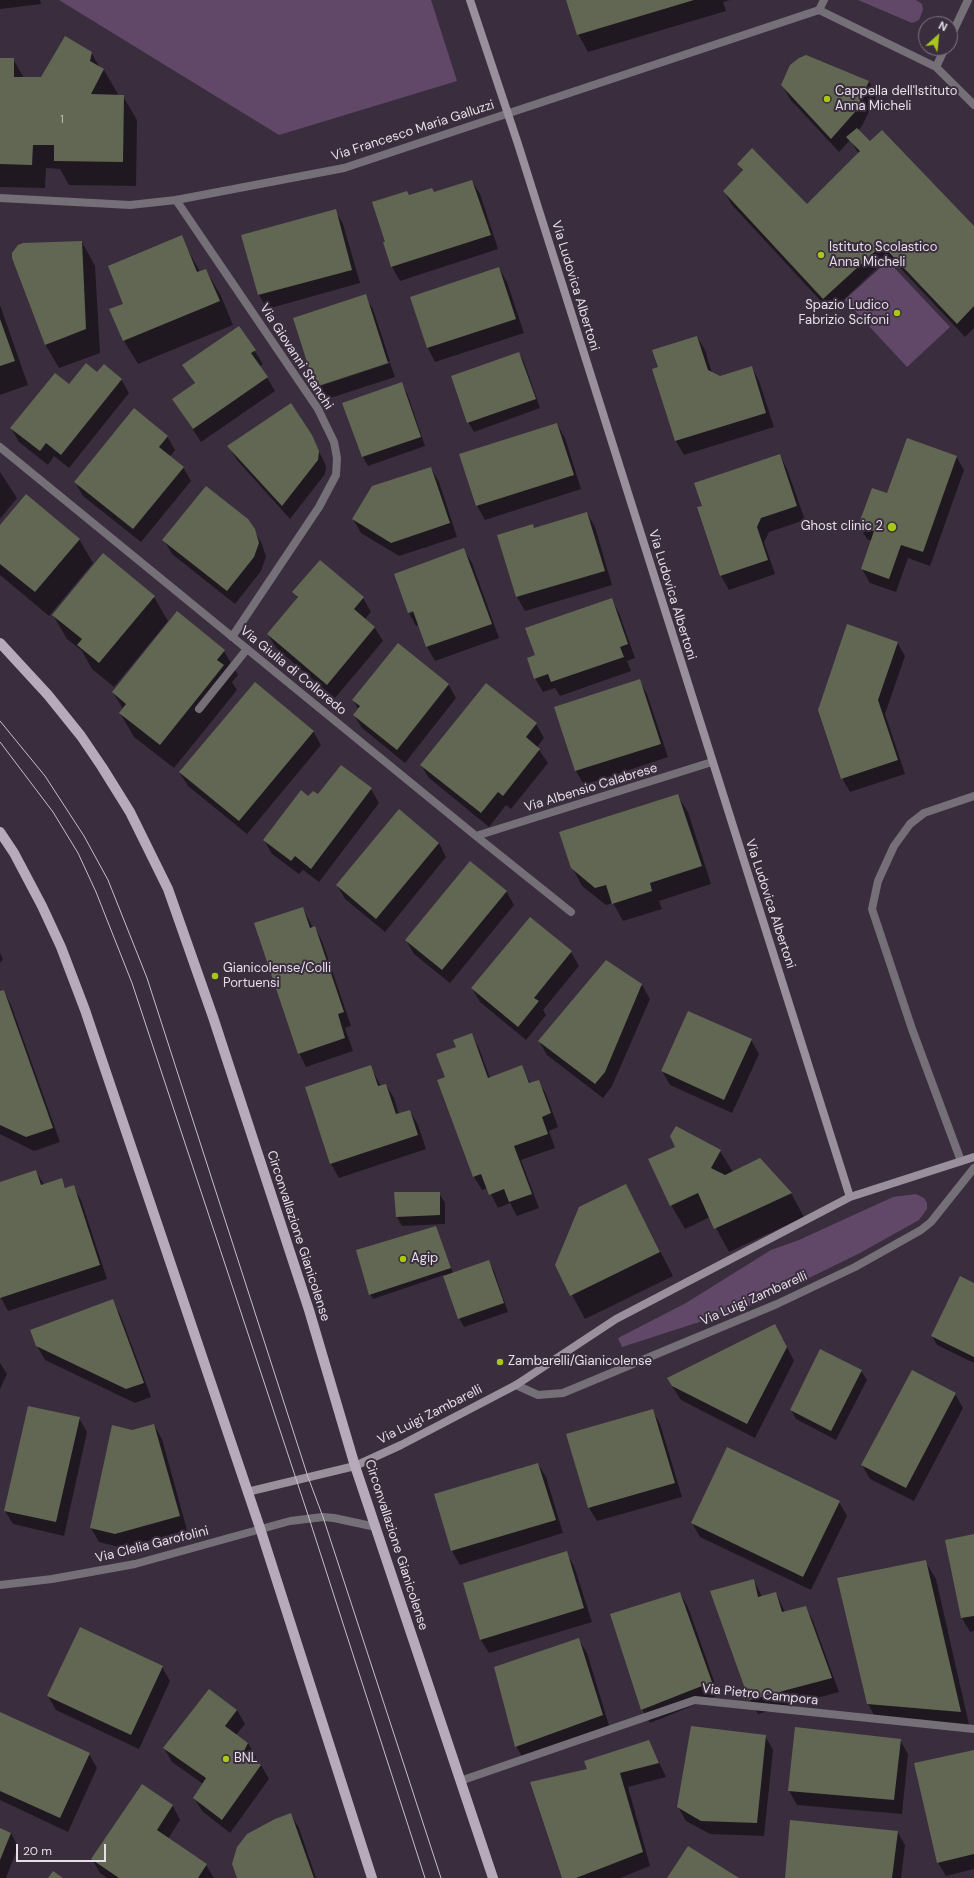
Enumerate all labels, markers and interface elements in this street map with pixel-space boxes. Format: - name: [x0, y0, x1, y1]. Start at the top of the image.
- north arrow: [918, 16, 958, 56]
- text: N: [936, 18, 950, 34]
- place label: Cappella dell'Istituto Anna Micheli: [835, 84, 957, 115]
- marker: Cappella dell'Istituto Anna Micheli: [822, 94, 832, 104]
- street label: Via Francesco Maria Galluzzi: [330, 97, 496, 165]
- house number: 1: [60, 113, 64, 127]
- street label: Via Ludovica Albertoni: [548, 219, 602, 353]
- place label: Istituto Scolastico Anna Micheli: [829, 240, 937, 271]
- marker: Istituto Scolastico Anna Micheli: [816, 250, 826, 260]
- place label: Spazio Ludico Fabrizio Scifoni: [799, 298, 889, 329]
- street label: Via Giovanni Stanchi: [256, 301, 336, 413]
- marker: Spazio Ludico Fabrizio Scifoni: [892, 308, 902, 318]
- place label: Ghost clinic 2: [801, 519, 883, 535]
- marker: Ghost clinic 2: [886, 521, 898, 533]
- street label: Via Ludovica Albertoni: [645, 528, 699, 662]
- street label: Via Giulia di Colloredo: [237, 623, 349, 719]
- street label: Via Albensio Calabrese: [523, 760, 659, 816]
- street label: Via Ludovica Albertoni: [742, 837, 798, 971]
- place label: Gianicolense/Colli Portuensi: [223, 961, 331, 992]
- marker: Gianicolense/Colli Portuensi: [210, 971, 220, 981]
- street label: Circonvallazione Gianicolense: [263, 1149, 333, 1323]
- place label: Agip: [411, 1251, 438, 1267]
- marker: Agip: [398, 1254, 408, 1264]
- street label: Via Luigi Zambarelli: [698, 1268, 810, 1330]
- place label: Zambarelli/Gianicolense: [508, 1354, 652, 1370]
- marker: Zambarelli/Gianicolense: [495, 1357, 505, 1367]
- street label: Via Luigi Zambarelli: [375, 1382, 485, 1448]
- street label: Circonvallazione Gianicolense: [361, 1458, 431, 1632]
- street label: Via Clelia Garofolini: [94, 1523, 210, 1567]
- street label: Via Pietro Campora: [701, 1681, 819, 1709]
- place label: BNL: [234, 1751, 258, 1767]
- marker: BNL: [221, 1754, 231, 1764]
- scale bar: [18, 1836, 108, 1862]
- text: 20 m: [23, 1843, 52, 1859]

